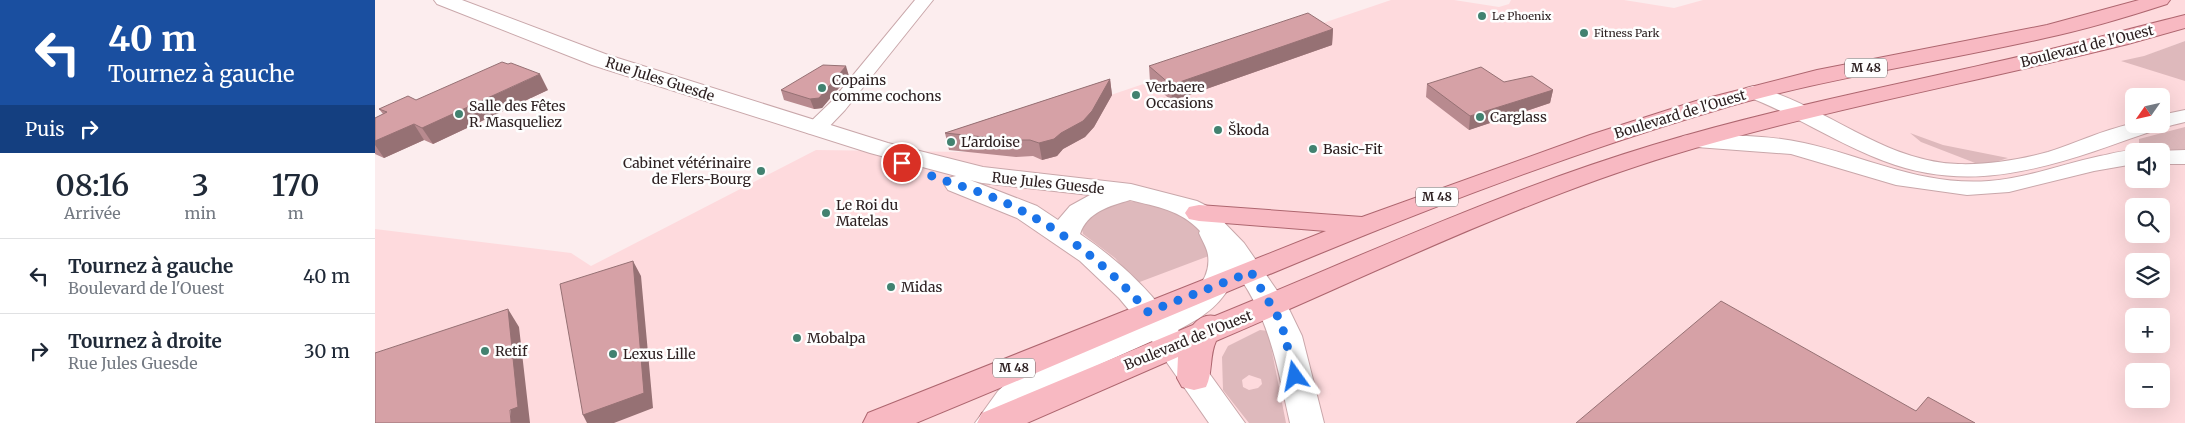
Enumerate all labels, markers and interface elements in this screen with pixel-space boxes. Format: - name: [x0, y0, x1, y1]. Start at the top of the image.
- place label: Le Phoenix: [1492, 9, 1552, 23]
- marker: Le Phoenix: [1476, 10, 1488, 22]
- text: 40 m: [108, 17, 196, 61]
- icon: left: [25, 20, 90, 85]
- street label: Boulevard de l'Ouest: [2019, 21, 2156, 71]
- place label: Fitness Park: [1594, 26, 1659, 40]
- marker: Fitness Park: [1578, 27, 1590, 39]
- street label: Rue Jules Guesde: [603, 53, 717, 105]
- road number: M 48: [1845, 58, 1887, 78]
- text: Tournez à gauche: [108, 60, 295, 88]
- place label: Copains comme cochons: [832, 71, 942, 105]
- place label: Verbaere Occasions: [1145, 78, 1214, 112]
- marker: Copains comme cochons: [816, 82, 828, 94]
- street label: Boulevard de l'Ouest: [1612, 85, 1748, 143]
- north arrow: [2125, 88, 2170, 132]
- map controls: [2125, 88, 2170, 408]
- marker: Verbaere Occasions: [1130, 89, 1142, 101]
- place label: Salle des Fêtes R. Masqueliez: [469, 97, 566, 131]
- marker: Salle des Fêtes R. Masqueliez: [453, 108, 465, 120]
- place label: Carglass: [1490, 108, 1547, 126]
- marker: Carglass: [1474, 111, 1486, 123]
- icon: right: [75, 115, 103, 143]
- text: Puis: [25, 117, 65, 141]
- place label: Škoda: [1228, 121, 1270, 139]
- marker: Škoda: [1212, 124, 1224, 136]
- place label: L'ardoise: [961, 133, 1020, 151]
- marker: L'ardoise: [945, 136, 957, 148]
- place label: Basic-Fit: [1323, 140, 1383, 158]
- pin: [881, 142, 923, 184]
- marker: Basic-Fit: [1307, 143, 1319, 155]
- button: sound: [2125, 143, 2170, 188]
- icon: arrive: [888, 149, 916, 177]
- place label: Cabinet vétérinaire de Flers-Bourg: [623, 154, 752, 188]
- marker: Cabinet vétérinaire de Flers-Bourg: [755, 165, 767, 177]
- text: 08:16: [55, 166, 129, 204]
- text: 3: [192, 166, 209, 204]
- text: 170: [272, 166, 320, 204]
- street label: Rue Jules Guesde: [991, 168, 1105, 198]
- road number: M 48: [1416, 188, 1458, 206]
- place label: Le Roi du Matelas: [836, 196, 898, 230]
- button: search: [2125, 198, 2170, 243]
- text: Arrivée: [64, 203, 121, 223]
- text: min: [185, 203, 216, 223]
- text: m: [288, 203, 304, 223]
- marker: Le Roi du Matelas: [820, 207, 832, 219]
- button: layers: [2125, 253, 2170, 298]
- text: Tournez à gauche: [68, 254, 233, 278]
- icon: left: [25, 262, 53, 290]
- text: 40 m: [303, 264, 350, 288]
- text: Boulevard de l'Ouest: [68, 278, 224, 298]
- place label: Midas: [901, 278, 942, 296]
- marker: Midas: [885, 281, 897, 293]
- street label: Boulevard de l'Ouest: [1121, 306, 1255, 374]
- button: +: [2125, 308, 2170, 353]
- text: Tournez à droite: [68, 329, 222, 353]
- place label: Mobalpa: [807, 329, 866, 347]
- marker: Mobalpa: [791, 332, 803, 344]
- icon: right: [25, 337, 53, 365]
- text: 30 m: [304, 339, 350, 363]
- place label: Retif: [495, 342, 528, 360]
- marker: Retif: [479, 345, 491, 357]
- place label: Lexus Lille: [623, 345, 695, 363]
- marker: Lexus Lille: [607, 348, 619, 360]
- position arrow: [1268, 349, 1320, 401]
- text: Rue Jules Guesde: [68, 353, 197, 373]
- road number: M 48: [993, 358, 1035, 378]
- button: −: [2125, 363, 2170, 408]

